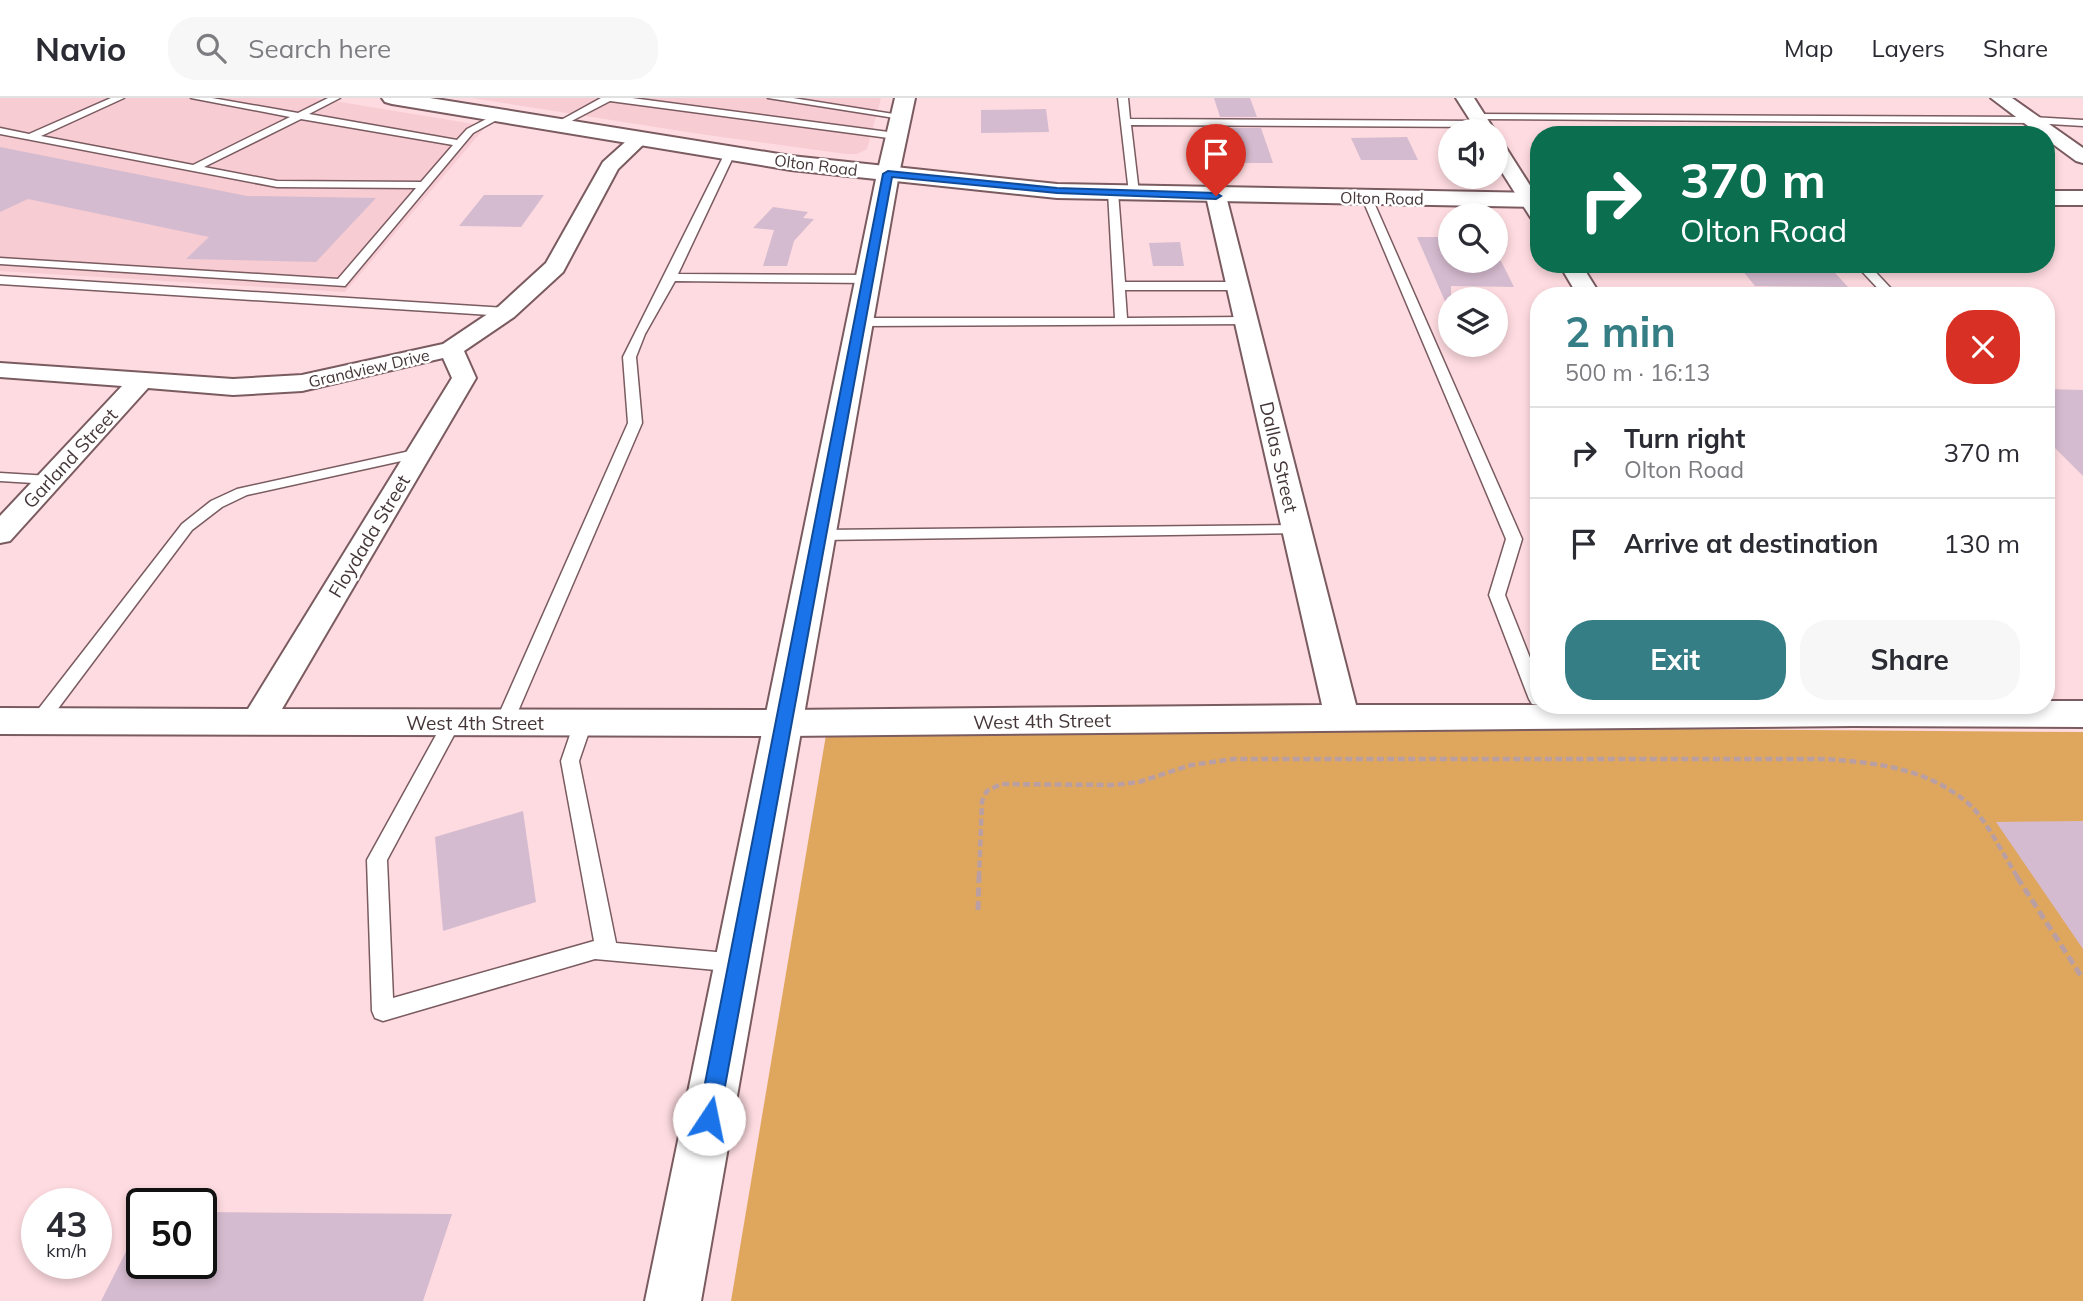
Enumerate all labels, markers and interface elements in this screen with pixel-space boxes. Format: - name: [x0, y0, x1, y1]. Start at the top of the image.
- search box: [168, 17, 658, 80]
- text: Navio: [35, 28, 126, 69]
- icon: search: [192, 29, 230, 67]
- text: Search here: [248, 32, 391, 65]
- text: Map: [1784, 33, 1833, 63]
- text: Layers: [1871, 33, 1945, 63]
- text: Share: [1983, 33, 2048, 63]
- map controls: [1438, 119, 1508, 357]
- button: sound: [1438, 119, 1508, 189]
- pin: [1186, 124, 1246, 196]
- icon: arrive: [1197, 135, 1235, 173]
- text: 370 m: [1680, 149, 1826, 210]
- street label: Olton Road: [773, 150, 859, 180]
- icon: right: [1565, 154, 1656, 245]
- street label: Olton Road: [1340, 187, 1424, 209]
- button: search: [1438, 203, 1508, 273]
- text: Olton Road: [1680, 210, 1847, 250]
- button: layers: [1438, 287, 1508, 357]
- text: 2 min: [1565, 305, 1676, 358]
- button: close: [1946, 310, 2020, 384]
- street label: Grandview Drive: [307, 344, 431, 392]
- text: 500 m · 16:13: [1565, 358, 1710, 387]
- street label: Dallas Street: [1255, 399, 1303, 515]
- street label: Garland Street: [18, 403, 123, 513]
- text: Turn right: [1624, 422, 1745, 455]
- icon: right: [1565, 434, 1603, 472]
- text: 370 m: [1944, 436, 2020, 469]
- text: Olton Road: [1624, 455, 1744, 484]
- street label: Floydada Street: [323, 470, 415, 602]
- icon: arrive: [1565, 525, 1603, 563]
- text: Arrive at destination: [1624, 527, 1879, 560]
- text: 130 m: [1944, 527, 2020, 560]
- button: Exit: [1565, 620, 1786, 700]
- button: Share: [1800, 620, 2020, 700]
- street label: West 4th Street: [973, 708, 1112, 734]
- street label: West 4th Street: [406, 711, 544, 735]
- position arrow: [672, 1082, 746, 1156]
- speed limit sign: 50: [126, 1188, 217, 1279]
- text: 43: [45, 1202, 88, 1246]
- text: km/h: [46, 1239, 87, 1262]

